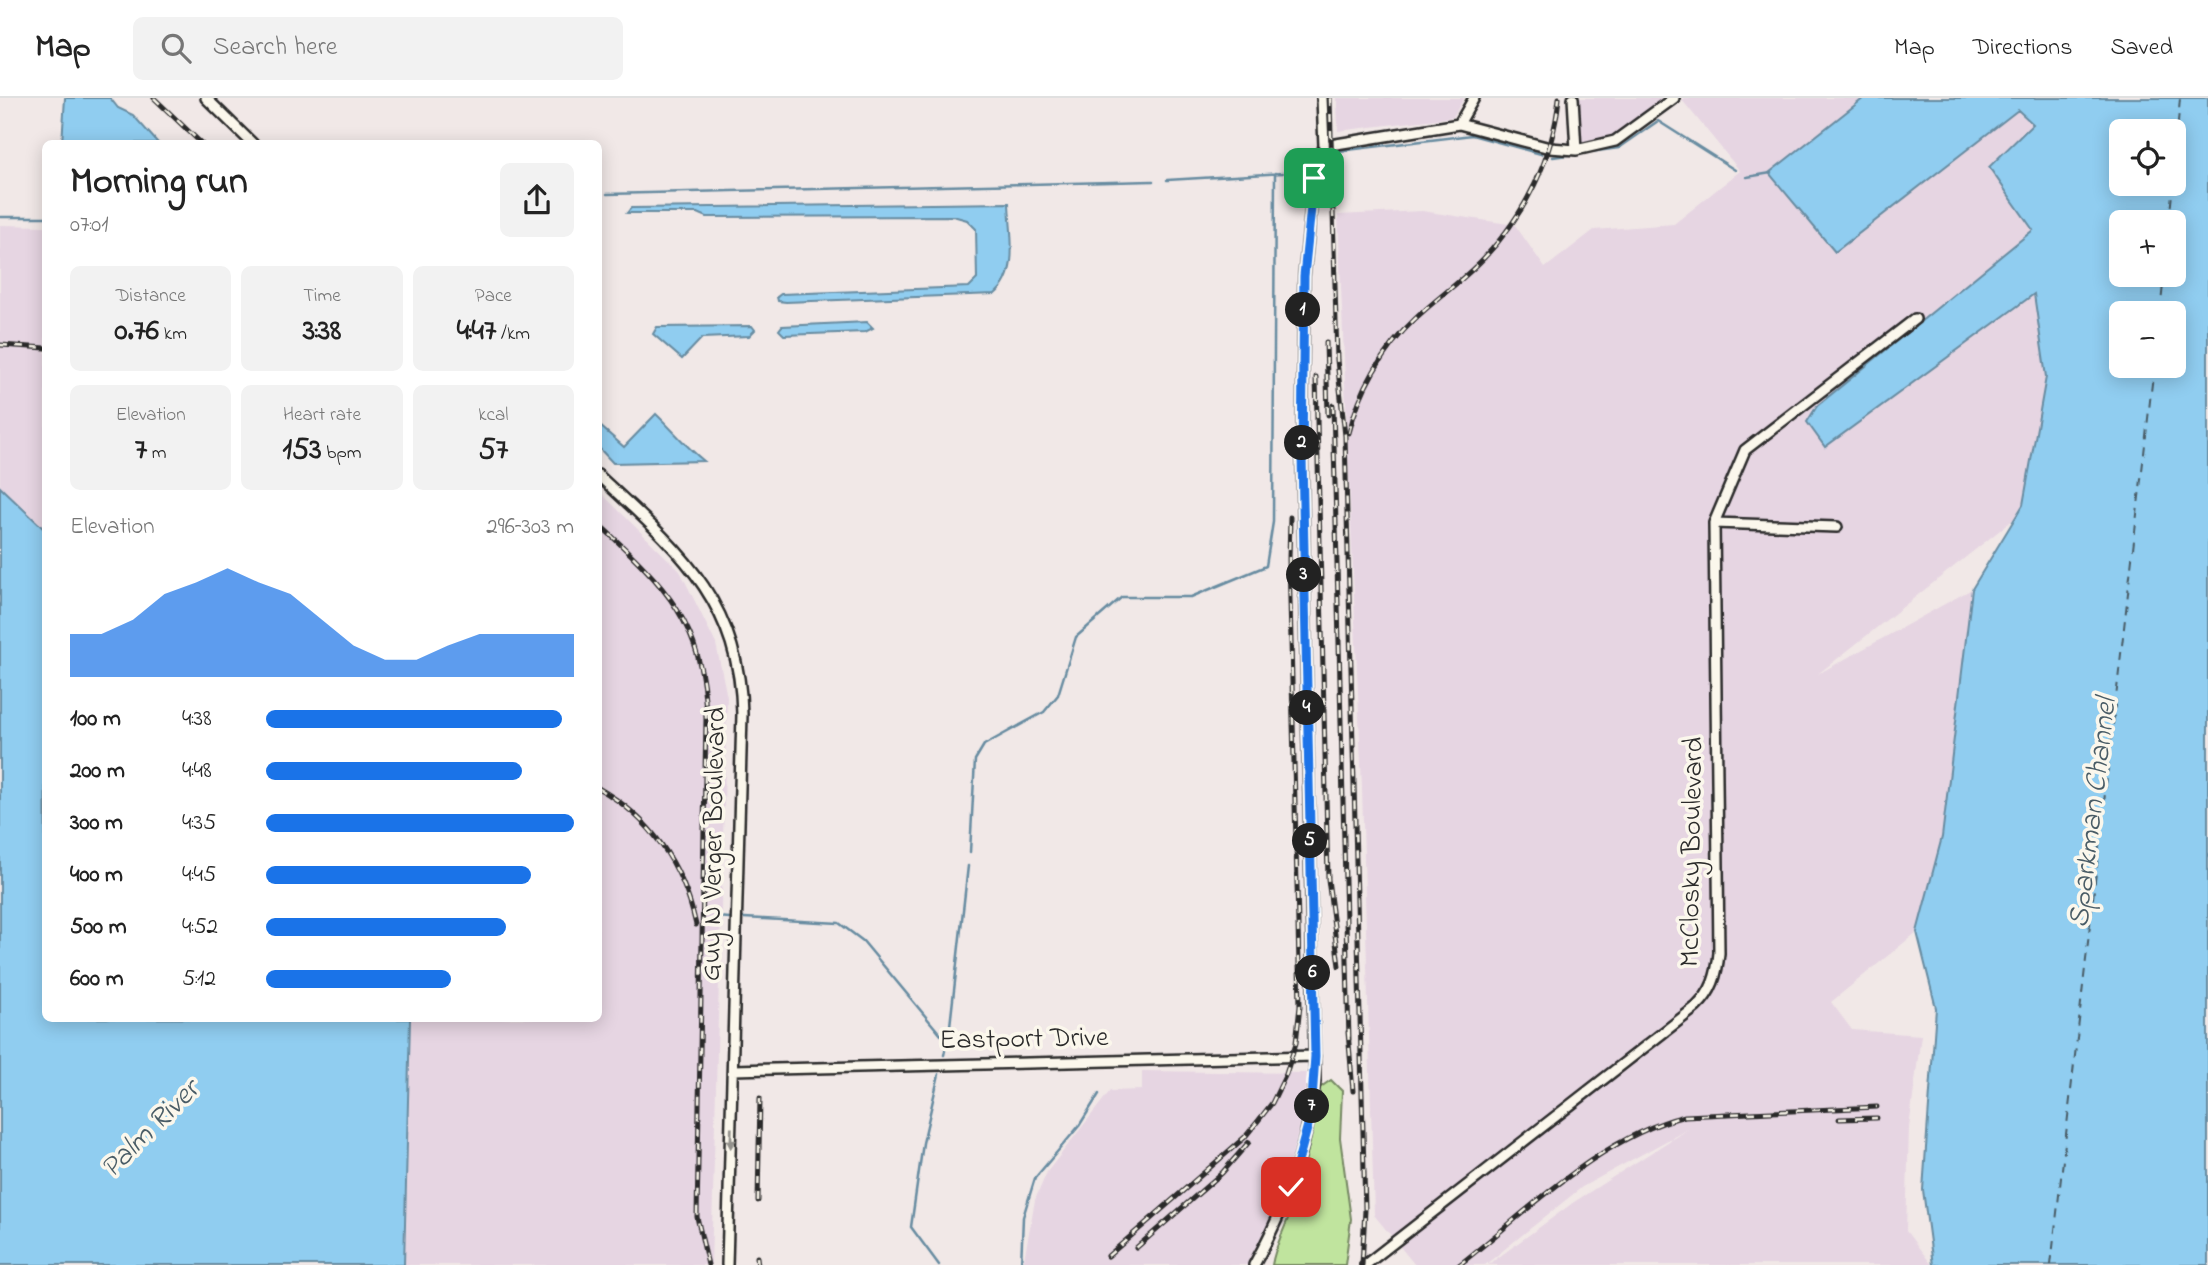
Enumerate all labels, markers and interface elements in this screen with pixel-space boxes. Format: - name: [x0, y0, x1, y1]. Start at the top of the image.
- search box: [133, 17, 623, 80]
- text: Map: [35, 24, 91, 72]
- icon: search: [157, 29, 195, 67]
- text: Search here: [213, 29, 337, 67]
- text: Map: [1894, 31, 1935, 66]
- text: Directions: [1973, 31, 2072, 66]
- text: Saved: [2110, 31, 2173, 66]
- map controls: [2109, 119, 2186, 378]
- button: locate: [2109, 119, 2186, 196]
- pin: [1284, 148, 1344, 208]
- text: Morning run: [70, 155, 248, 211]
- icon: arrive: [1295, 159, 1333, 197]
- button: share: [500, 163, 574, 237]
- text: 07:01: [70, 209, 109, 242]
- button: +: [2109, 210, 2186, 287]
- text: Distance: [116, 283, 186, 310]
- text: Time: [303, 283, 341, 310]
- text: Pace: [475, 283, 512, 310]
- pin: 1: [1286, 292, 1320, 328]
- text: 1: [1299, 296, 1306, 323]
- button: −: [2109, 301, 2186, 378]
- text: 0.76: [114, 310, 159, 354]
- text: 3:38: [303, 310, 341, 354]
- text: 4:47: [457, 310, 496, 354]
- text: km: [159, 321, 187, 348]
- text: /km: [496, 321, 530, 348]
- text: Elevation: [116, 402, 186, 429]
- text: Heart rate: [283, 402, 361, 429]
- text: kcal: [478, 402, 508, 429]
- pin: 2: [1284, 426, 1320, 460]
- text: 7: [135, 429, 147, 473]
- text: 153: [283, 429, 322, 473]
- text: 57: [479, 429, 508, 473]
- text: 2: [1297, 429, 1306, 456]
- text: m: [147, 440, 167, 467]
- text: bpm: [322, 440, 361, 467]
- text: Elevation: [70, 511, 155, 544]
- text: 296–303 m: [486, 511, 574, 544]
- pin: 3: [1286, 558, 1322, 592]
- text: 3: [1300, 561, 1307, 588]
- pin: 4: [1290, 690, 1324, 726]
- water label: Sparkman Channel: [2058, 692, 2130, 930]
- text: 4: [1303, 694, 1310, 721]
- text: 100 m: [70, 703, 121, 736]
- text: 4:38: [182, 703, 212, 736]
- street label: Guy N Verger Boulevard: [692, 706, 738, 981]
- street label: McClosky Boulevard: [1670, 736, 1716, 967]
- text: 200 m: [70, 755, 125, 788]
- text: 4:48: [182, 755, 212, 788]
- text: 300 m: [70, 807, 123, 840]
- text: 4:35: [182, 807, 216, 840]
- pin: 5: [1292, 824, 1328, 858]
- text: 5: [1304, 827, 1315, 854]
- text: 400 m: [70, 859, 123, 892]
- text: 4:45: [182, 859, 216, 892]
- text: 500 m: [70, 911, 127, 944]
- text: 4:52: [182, 911, 218, 944]
- pin: 6: [1296, 956, 1330, 990]
- text: 6: [1308, 959, 1317, 986]
- text: 600 m: [70, 963, 124, 996]
- text: 5:12: [182, 963, 216, 996]
- street label: Eastport Drive: [939, 1018, 1109, 1062]
- water label: Palm River: [91, 1068, 213, 1190]
- pin: 7: [1294, 1088, 1330, 1124]
- text: 7: [1308, 1092, 1315, 1119]
- one-way arrow: [725, 1127, 737, 1149]
- pin: [1261, 1157, 1321, 1217]
- icon: check: [1272, 1168, 1310, 1206]

